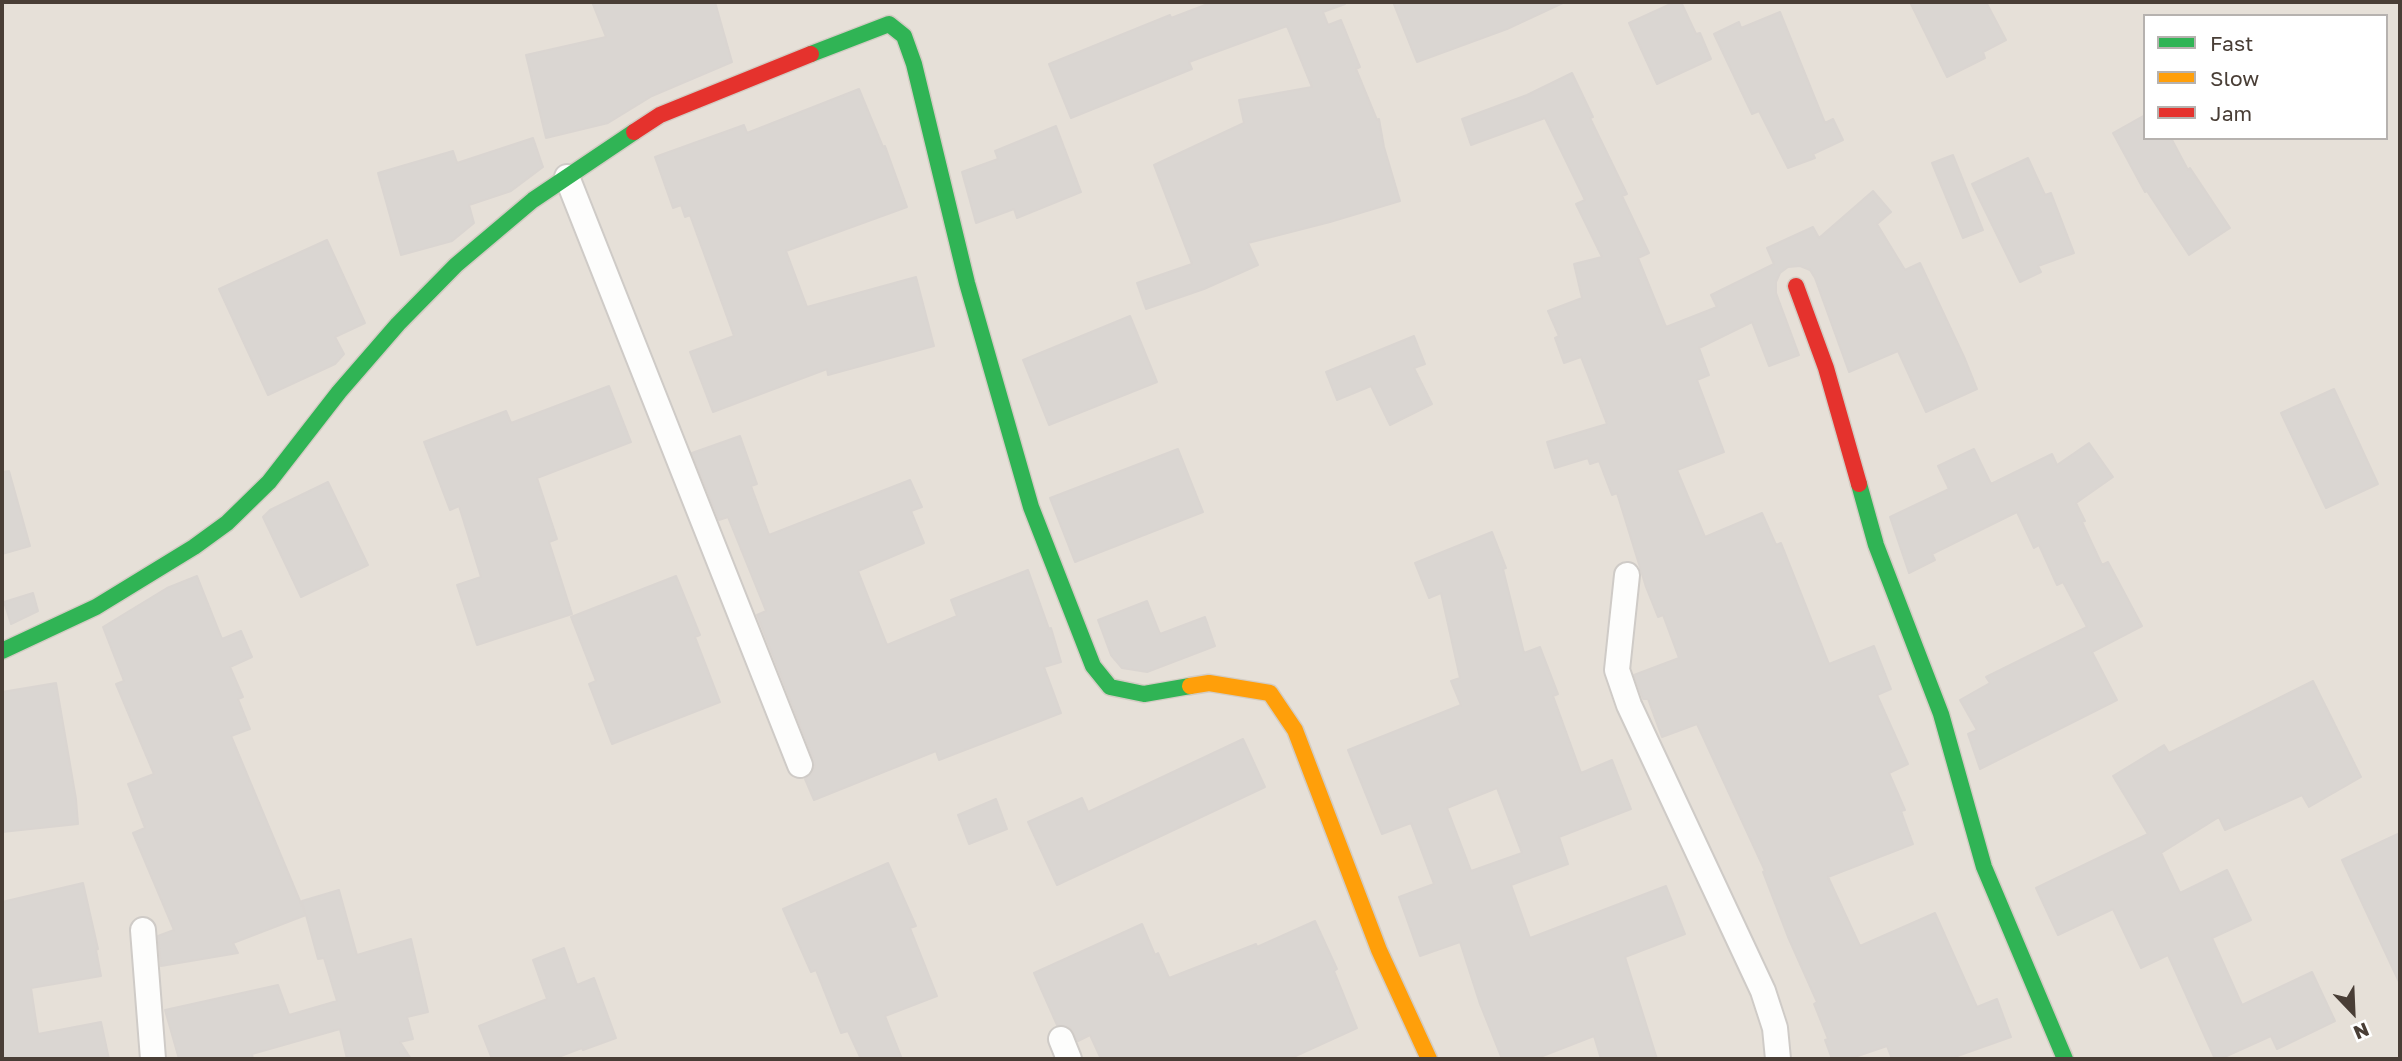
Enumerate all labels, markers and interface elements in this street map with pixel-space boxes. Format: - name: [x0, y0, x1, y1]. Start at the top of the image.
- legend: [2143, 14, 2388, 140]
- text: Fast: [2210, 30, 2253, 56]
- text: Slow: [2210, 65, 2259, 91]
- text: Jam: [2210, 100, 2252, 126]
- north arrow: [2318, 977, 2388, 1047]
- text: N: [2350, 1018, 2373, 1045]

